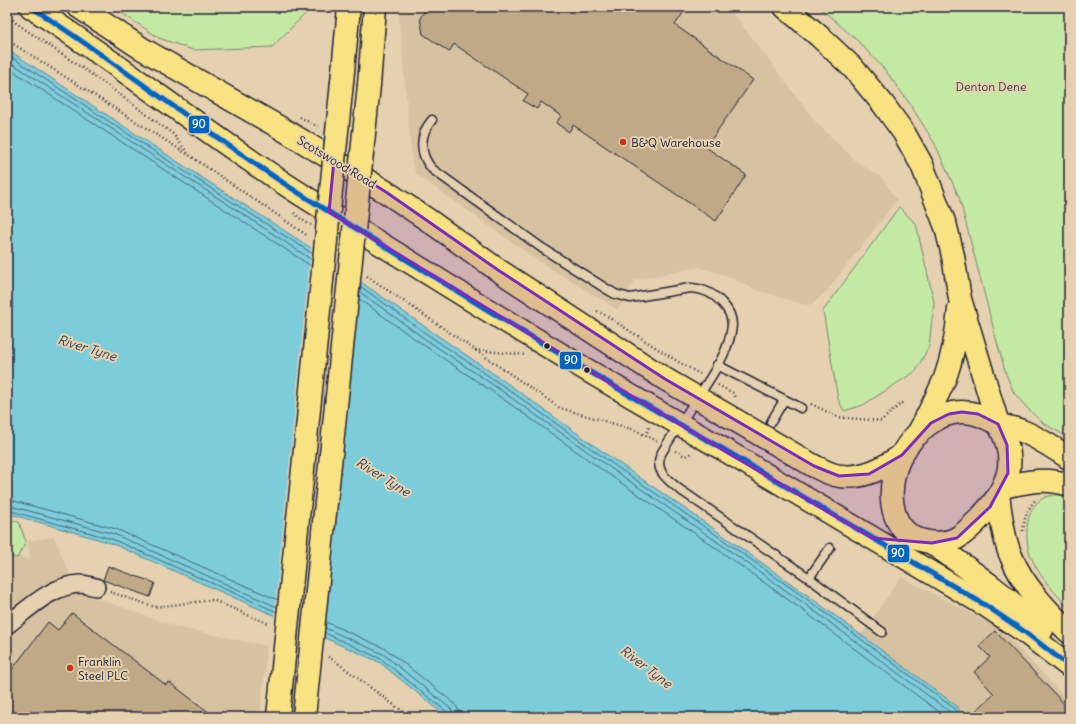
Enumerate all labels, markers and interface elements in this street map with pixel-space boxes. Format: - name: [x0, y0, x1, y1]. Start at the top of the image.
- park label: Denton Dene: [956, 79, 1026, 94]
- line badge: 90: [188, 115, 210, 134]
- text: 90: [192, 117, 206, 131]
- street label: Scotswood Road: [295, 132, 379, 192]
- place label: B&Q Warehouse: [631, 135, 721, 150]
- marker: B&Q Warehouse: [618, 137, 628, 147]
- water label: River Tyne: [55, 331, 119, 365]
- unlabelled marker: [542, 341, 552, 351]
- line badge: 90: [559, 351, 582, 370]
- text: 90: [564, 353, 578, 367]
- unlabelled marker: [582, 365, 592, 375]
- water label: River Tyne: [353, 454, 414, 501]
- line badge: 90: [887, 544, 910, 563]
- text: 90: [891, 546, 905, 560]
- water label: River Tyne: [617, 642, 676, 693]
- place label: Franklin Steel PLC: [78, 654, 128, 683]
- marker: Franklin Steel PLC: [65, 663, 75, 673]

